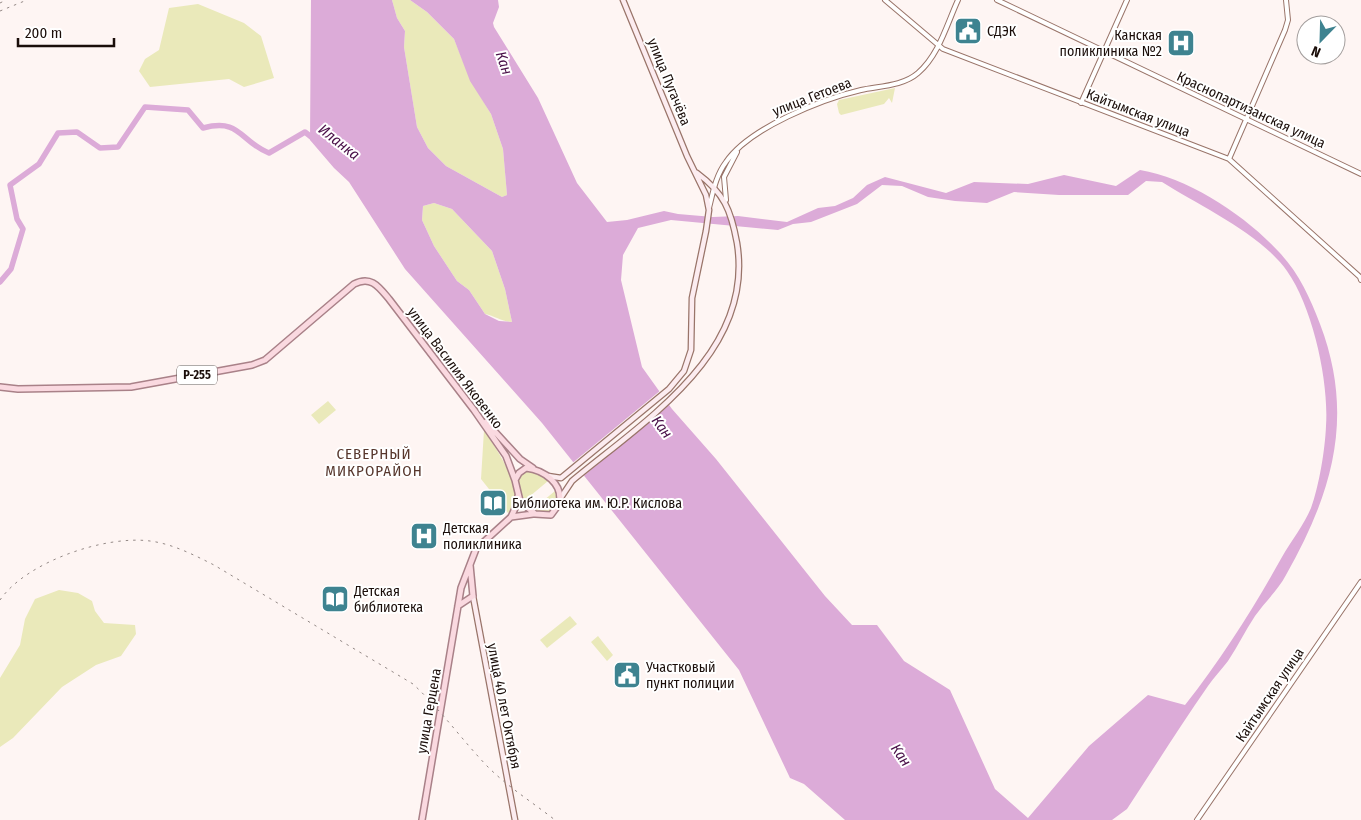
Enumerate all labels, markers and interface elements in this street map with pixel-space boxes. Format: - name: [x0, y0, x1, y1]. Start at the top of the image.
- scale bar: [18, 15, 114, 47]
- north arrow: [1296, 15, 1346, 65]
- public building icon: СДЭК: [953, 16, 983, 46]
- place label: СДЭК: [987, 23, 1017, 40]
- text: 200 m: [25, 24, 62, 42]
- place label: Канская поликлиника №2: [1060, 27, 1162, 60]
- hospital icon: Канская поликлиника №2: [1166, 28, 1196, 58]
- street label: улица Пугачёва: [644, 36, 694, 128]
- text: N: [1309, 42, 1323, 61]
- water label: Кан: [492, 49, 516, 77]
- street label: Краснопартизанская улица: [1174, 68, 1328, 152]
- street label: улица Гетоева: [770, 74, 854, 120]
- street label: Кайтымская улица: [1084, 85, 1192, 141]
- water label: Иланка: [315, 120, 363, 164]
- street label: улица Василия Яковенко: [404, 304, 506, 432]
- road number: Р-255: [177, 366, 217, 384]
- water label: Кан: [648, 412, 676, 442]
- district label: СЕВЕРНЫЙ МИКРОРАЙОН: [325, 445, 423, 480]
- library icon: Библиотека им. Ю.Р. Кислова: [478, 488, 508, 518]
- place label: Библиотека им. Ю.Р. Кислова: [512, 495, 682, 512]
- place label: Детская поликлиника: [442, 520, 522, 553]
- hospital icon: Детская поликлиника: [409, 521, 439, 551]
- place label: Детская библиотека: [353, 583, 423, 616]
- library icon: Детская библиотека: [320, 584, 350, 614]
- street label: улица 40 лет Октября: [483, 642, 525, 770]
- street label: Кайтымская улица: [1232, 645, 1308, 745]
- place label: Участковый пункт полиции: [645, 659, 734, 692]
- public building icon: Участковый пункт полиции: [612, 660, 642, 690]
- street label: улица Герцена: [413, 667, 445, 755]
- water label: Кан: [887, 740, 915, 770]

